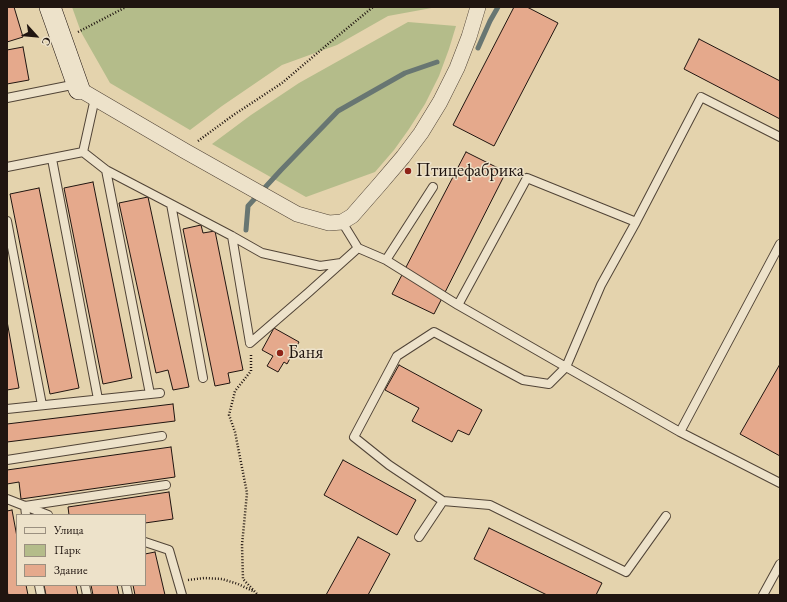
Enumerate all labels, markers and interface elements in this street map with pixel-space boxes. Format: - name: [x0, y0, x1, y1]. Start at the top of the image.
- north arrow: [16, 16, 56, 56]
- text: С: [39, 35, 55, 48]
- place label: Птицефабрика: [416, 160, 524, 182]
- marker: Птицефабрика: [403, 166, 413, 176]
- place label: Баня: [288, 342, 323, 364]
- marker: Баня: [275, 348, 285, 358]
- legend: [16, 514, 146, 586]
- text: Улица: [54, 522, 84, 538]
- text: Парк: [54, 542, 81, 558]
- text: Здание: [54, 562, 88, 578]

